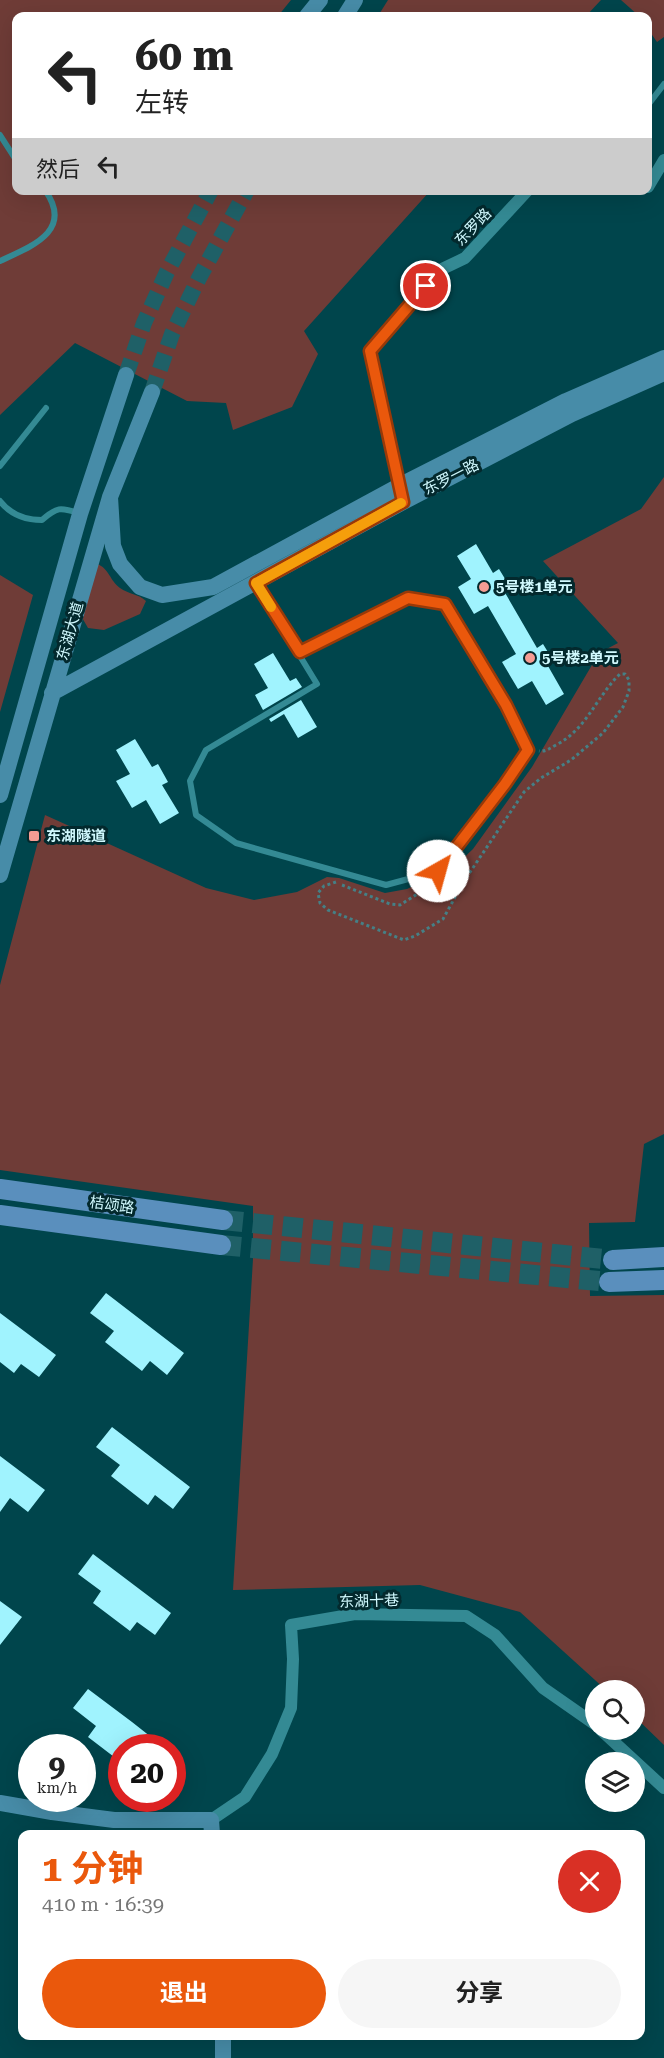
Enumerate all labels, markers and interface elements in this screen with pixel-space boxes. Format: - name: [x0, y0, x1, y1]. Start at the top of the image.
- text: 60 m: [135, 31, 233, 80]
- icon: left: [36, 36, 114, 114]
- text: 左转: [135, 87, 189, 119]
- icon: left: [92, 150, 125, 183]
- text: 然后: [36, 157, 80, 182]
- street label: 东罗路: [451, 205, 495, 249]
- pin: [400, 260, 451, 311]
- icon: arrive: [409, 269, 442, 302]
- street label: 东罗一路: [420, 455, 482, 499]
- place label: 5号楼1单元: [496, 578, 573, 596]
- marker: 5号楼1单元: [477, 580, 491, 594]
- street label: 东湖大道: [53, 600, 87, 662]
- place label: 5号楼2单元: [542, 649, 619, 667]
- marker: 5号楼2单元: [523, 651, 537, 665]
- place label: 东湖隧道: [46, 827, 106, 845]
- marker: 东湖隧道: [27, 829, 41, 843]
- position arrow: [406, 839, 470, 903]
- street label: 桔颂路: [88, 1193, 136, 1217]
- street label: 东湖十巷: [339, 1591, 399, 1611]
- map controls: [585, 1680, 645, 1812]
- button: search: [585, 1680, 645, 1740]
- speed limit sign: 20: [108, 1734, 186, 1812]
- text: 9: [49, 1748, 65, 1783]
- button: layers: [585, 1752, 645, 1812]
- text: km/h: [37, 1779, 77, 1797]
- text: 1 分钟: [42, 1848, 143, 1890]
- button: close: [558, 1850, 621, 1913]
- text: 410 m · 16:39: [42, 1892, 164, 1916]
- button: 退出: [42, 1959, 326, 2028]
- button: 分享: [338, 1959, 621, 2028]

